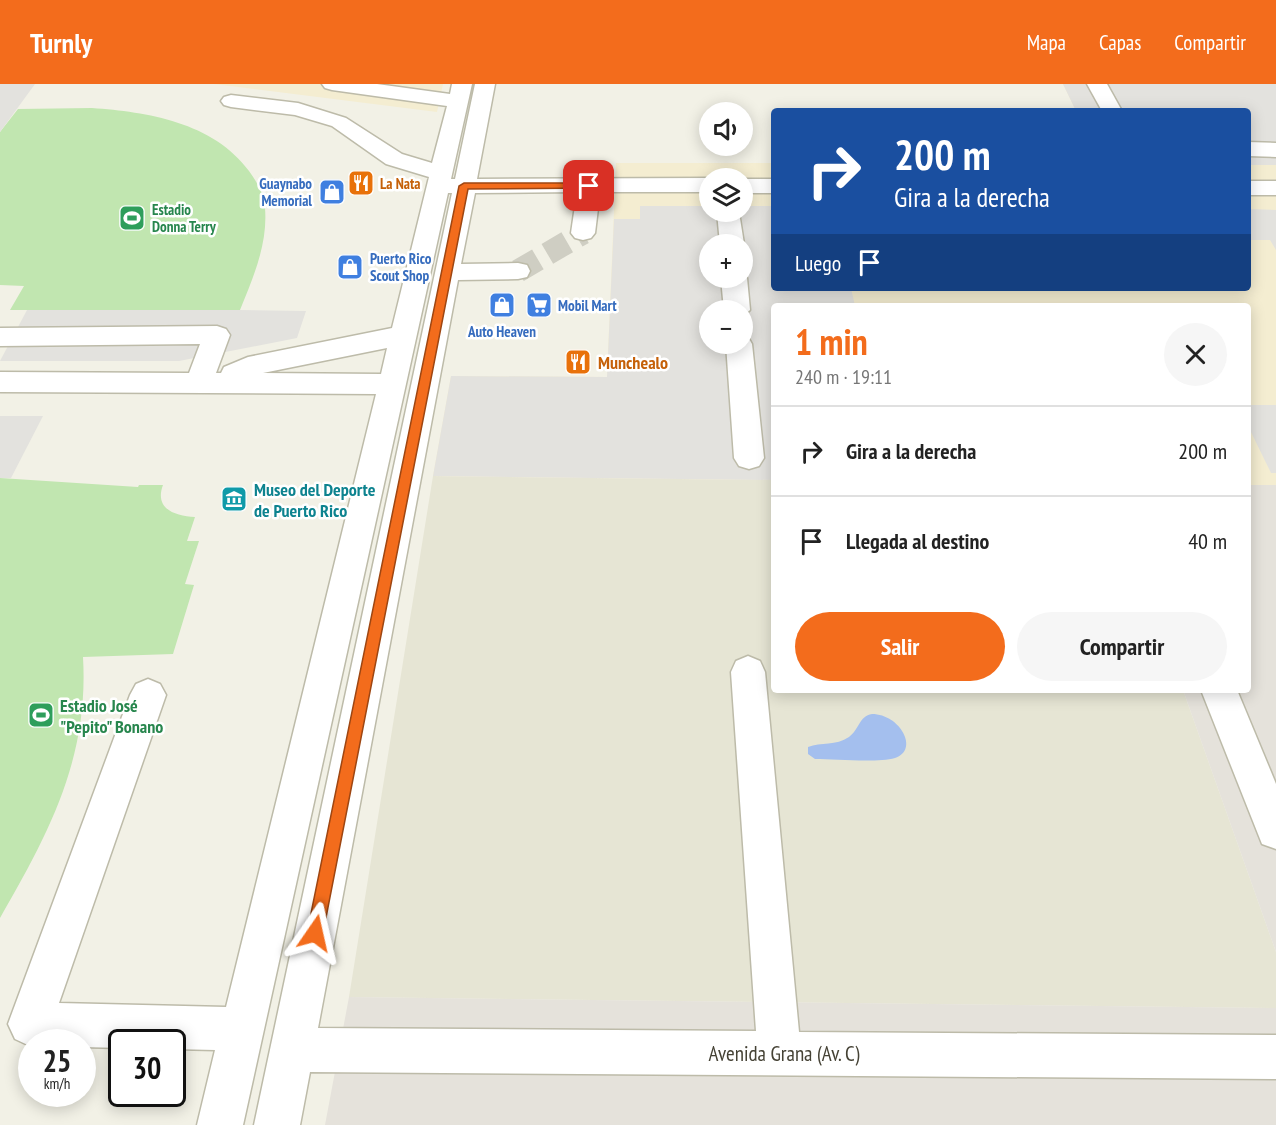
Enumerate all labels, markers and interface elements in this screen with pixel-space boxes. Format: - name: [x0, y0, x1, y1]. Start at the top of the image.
- text: Turnly: [30, 24, 92, 61]
- text: Mapa: [1027, 29, 1066, 56]
- text: Capas: [1099, 29, 1141, 56]
- text: Compartir: [1174, 29, 1246, 56]
- map controls: [699, 102, 753, 354]
- button: sound: [699, 102, 753, 156]
- text: 200 m: [894, 127, 991, 182]
- icon: right: [795, 132, 873, 210]
- pin: [563, 160, 614, 211]
- restaurant icon: La Nata: [346, 168, 376, 198]
- button: layers: [699, 168, 753, 222]
- icon: arrive: [572, 169, 605, 202]
- place label: Guaynabo Memorial: [259, 174, 312, 210]
- place label: La Nata: [380, 174, 421, 193]
- shop icon: Guaynabo Memorial: [317, 177, 347, 207]
- text: Gira a la derecha: [894, 180, 1050, 214]
- place label: Estadio Donna Terry: [152, 200, 217, 236]
- sports icon: Estadio Donna Terry: [117, 203, 147, 233]
- button: +: [699, 234, 753, 288]
- icon: arrive: [853, 246, 886, 279]
- place label: Puerto Rico Scout Shop: [370, 249, 432, 285]
- text: Luego: [795, 249, 841, 277]
- shop icon: Puerto Rico Scout Shop: [335, 252, 365, 282]
- shop icon: Auto Heaven: [487, 290, 517, 320]
- supermarket icon: Mobil Mart: [524, 290, 554, 320]
- place label: Mobil Mart: [558, 296, 617, 315]
- button: −: [699, 300, 753, 354]
- text: 1 min: [795, 318, 868, 365]
- place label: Auto Heaven: [467, 322, 536, 341]
- button: close: [1164, 323, 1227, 386]
- restaurant icon: Munchealo: [563, 347, 593, 377]
- place label: Munchealo: [598, 351, 668, 374]
- text: 240 m · 19:11: [795, 364, 892, 390]
- icon: right: [795, 435, 828, 468]
- text: Gira a la derecha: [846, 437, 976, 465]
- text: 200 m: [1178, 437, 1227, 465]
- place label: Museo del Deporte de Puerto Rico: [254, 478, 376, 522]
- museum icon: Museo del Deporte de Puerto Rico: [219, 484, 249, 514]
- icon: arrive: [795, 525, 828, 558]
- text: Llegada al destino: [846, 527, 989, 555]
- text: 40 m: [1188, 527, 1227, 555]
- button: Salir: [795, 612, 1005, 681]
- button: Compartir: [1017, 612, 1227, 681]
- place label: Estadio José "Pepito" Bonano: [60, 694, 163, 738]
- sports icon: Estadio José "Pepito" Bonano: [26, 700, 56, 730]
- position arrow: [283, 901, 347, 965]
- speed limit sign: 30: [108, 1029, 186, 1107]
- street label: Avenida Grana (Av. C): [709, 1040, 860, 1067]
- text: 25: [43, 1041, 71, 1080]
- text: km/h: [44, 1074, 70, 1093]

